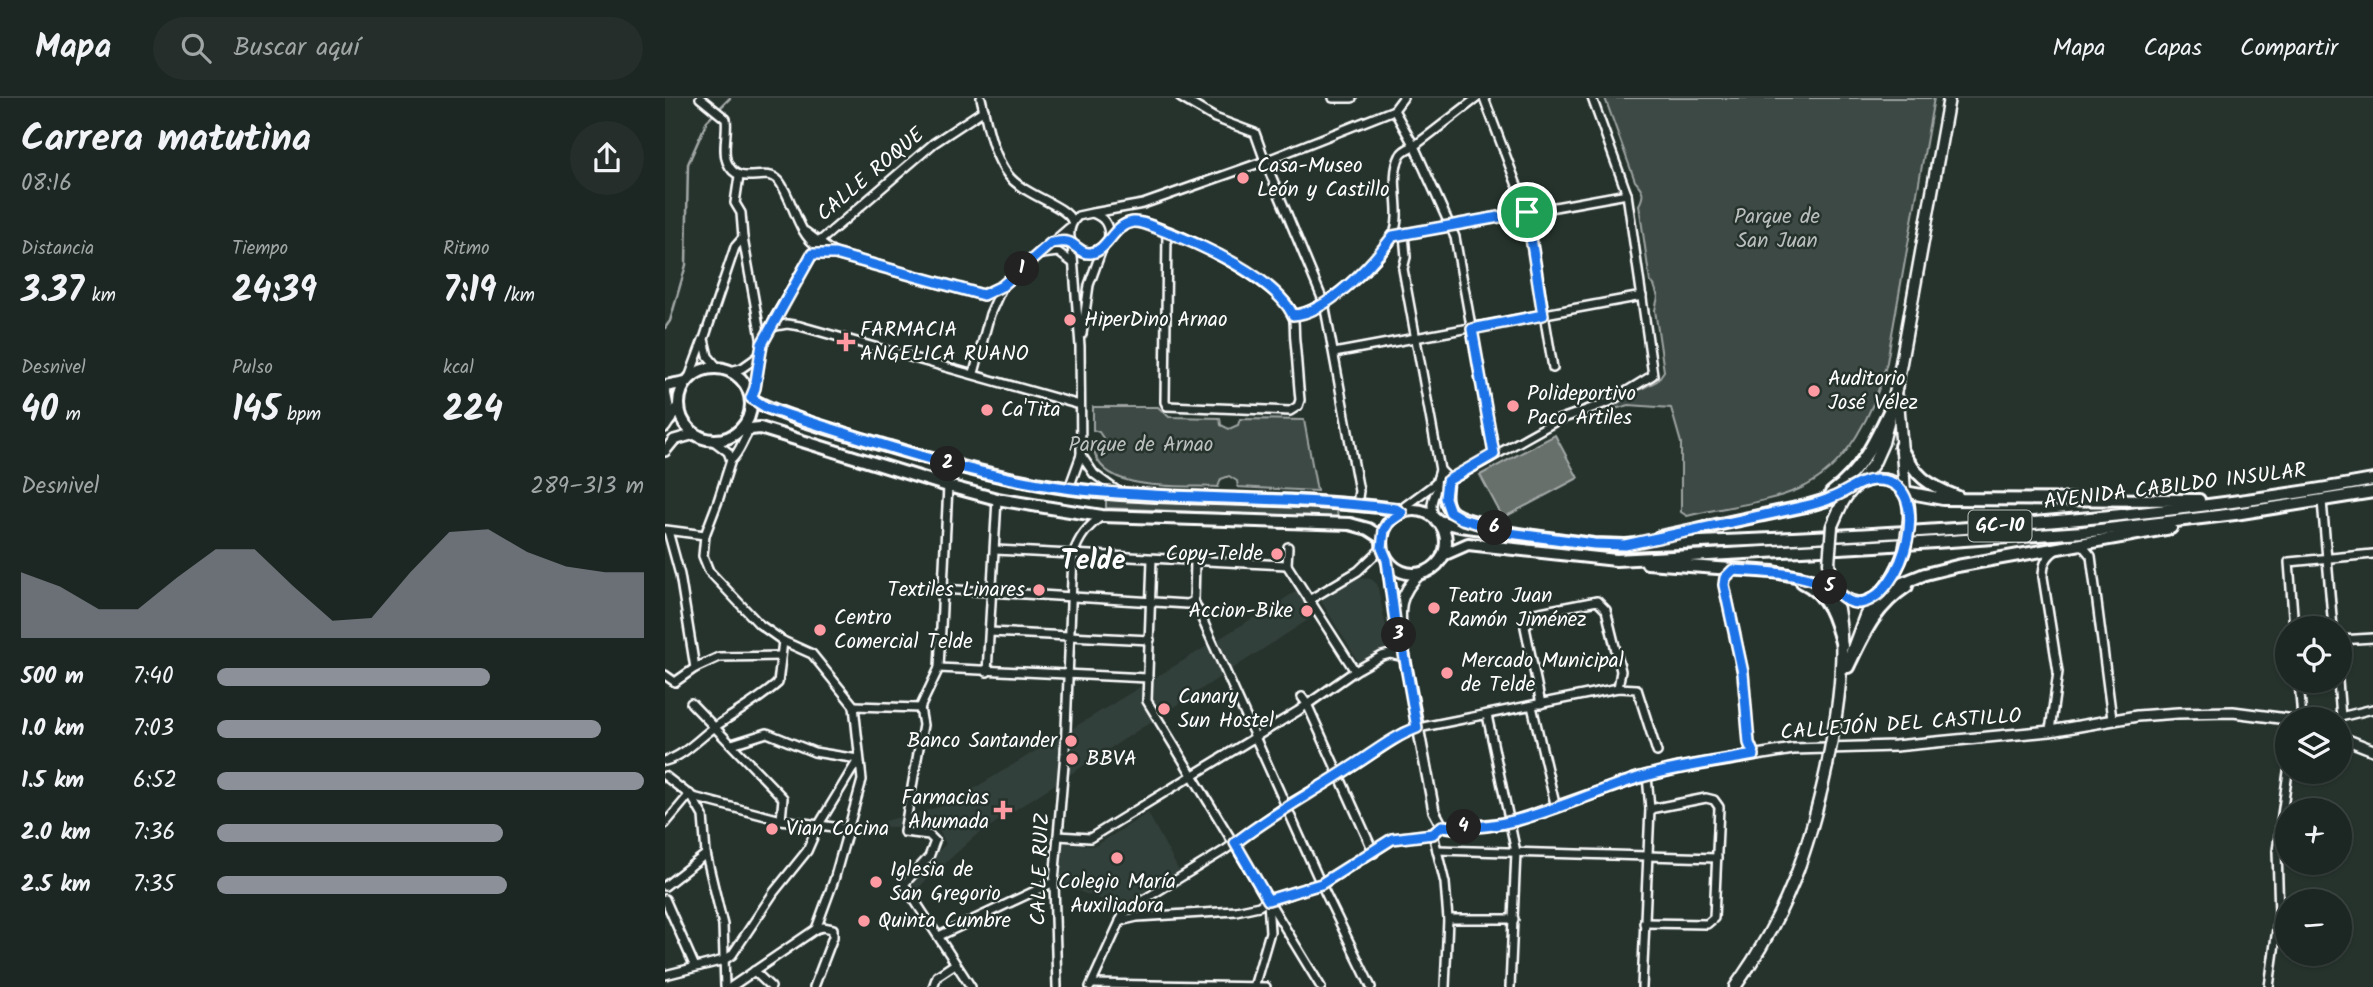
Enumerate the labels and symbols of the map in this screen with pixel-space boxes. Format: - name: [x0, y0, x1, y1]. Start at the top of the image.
- street label: CALLE ROQUE: [810, 119, 933, 230]
- place label: Casa-Museo León y Castillo: [1257, 150, 1390, 207]
- marker: Casa-Museo León y Castillo: [1235, 170, 1251, 186]
- pin: [1497, 182, 1557, 242]
- park label: Parque de San Juan: [1734, 201, 1821, 258]
- pin: 1: [1005, 252, 1039, 286]
- place label: HiperDino Arnao: [1084, 304, 1227, 337]
- marker: HiperDino Arnao: [1062, 312, 1078, 328]
- place label: FARMACIA ANGELICA RUANO: [860, 314, 1029, 371]
- marker: FARMACIA ANGELICA RUANO: [838, 334, 854, 350]
- place label: Auditorio José Vélez: [1828, 363, 1918, 420]
- place label: Polideportivo Paco Artiles: [1527, 378, 1636, 435]
- marker: Auditorio José Vélez: [1806, 383, 1822, 399]
- place label: Ca'Tita: [1001, 394, 1061, 427]
- marker: Polideportivo Paco Artiles: [1505, 398, 1521, 414]
- marker: Ca'Tita: [979, 402, 995, 418]
- park label: Parque de Arnao: [1069, 429, 1213, 462]
- pin: 2: [931, 446, 965, 482]
- street label: AVENIDA CABILDO INSULAR: [2042, 455, 2308, 519]
- pin: 6: [1477, 510, 1513, 546]
- road number: GC-10: [1969, 510, 2031, 542]
- place label: Copy-Telde: [1166, 538, 1264, 571]
- district label: Telde: [1060, 539, 1126, 584]
- marker: Copy-Telde: [1269, 546, 1285, 562]
- pin: 5: [1813, 570, 1847, 604]
- place label: Textiles Linares: [887, 574, 1025, 607]
- place label: Teatro Juan Ramón Jiménez: [1448, 580, 1587, 637]
- marker: Textiles Linares: [1031, 582, 1047, 598]
- place label: Accion-Bike: [1189, 595, 1294, 628]
- marker: Teatro Juan Ramón Jiménez: [1426, 600, 1442, 616]
- place label: Centro Comercial Telde: [834, 602, 973, 659]
- marker: Accion-Bike: [1299, 603, 1315, 619]
- pin: 3: [1381, 618, 1417, 652]
- marker: Centro Comercial Telde: [812, 622, 828, 638]
- place label: Mercado Municipal de Telde: [1461, 645, 1624, 702]
- marker: Mercado Municipal de Telde: [1439, 665, 1455, 681]
- place label: Canary Sun Hostel: [1178, 681, 1274, 738]
- street label: CALLEJÓN DEL CASTILLO: [1779, 700, 2023, 750]
- marker: Canary Sun Hostel: [1156, 701, 1172, 717]
- place label: Banco Santander: [907, 725, 1058, 758]
- marker: Banco Santander: [1063, 733, 1079, 749]
- place label: BBVA: [1086, 743, 1137, 776]
- marker: BBVA: [1064, 751, 1080, 767]
- place label: Farmacias Ahumada: [902, 782, 989, 839]
- marker: Farmacias Ahumada: [995, 802, 1011, 818]
- pin: 4: [1447, 810, 1481, 844]
- street label: CALLE RUIZ: [1023, 812, 1059, 926]
- place label: Vian Cocina: [786, 813, 889, 846]
- marker: Vian Cocina: [764, 821, 780, 837]
- marker: Colegio María Auxiliadora: [1109, 850, 1125, 866]
- place label: Iglesia de San Gregorio: [890, 854, 1001, 911]
- place label: Colegio María Auxiliadora: [1058, 866, 1176, 923]
- marker: Iglesia de San Gregorio: [868, 874, 884, 890]
- place label: Quinta Cumbre: [878, 905, 1012, 938]
- marker: Quinta Cumbre: [856, 913, 872, 929]

